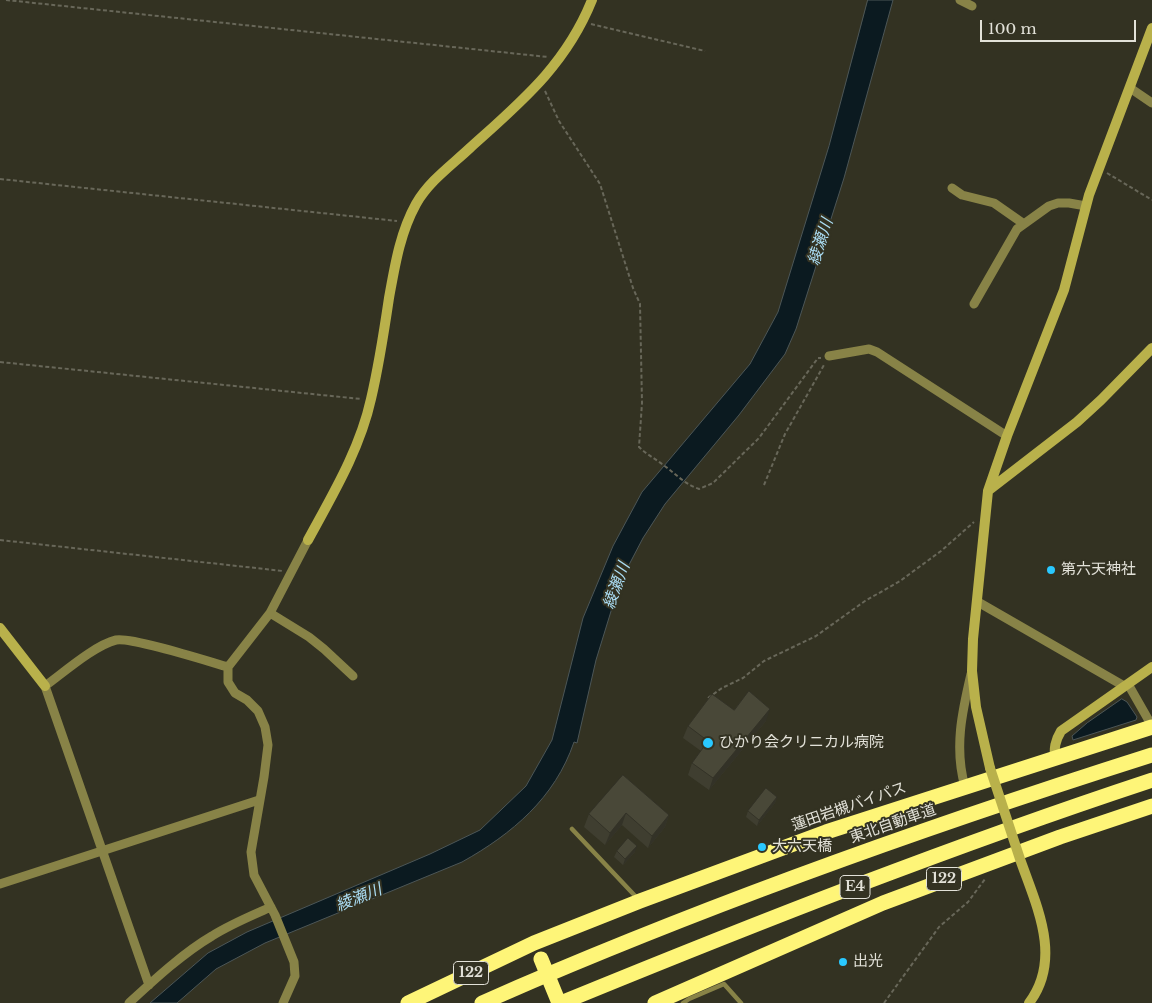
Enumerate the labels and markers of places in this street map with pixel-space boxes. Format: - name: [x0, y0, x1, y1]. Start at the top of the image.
- place label: 第六天神社: [1061, 561, 1136, 579]
- marker: 第六天神社: [1045, 564, 1057, 576]
- place label: ひかり会クリニカル病院: [719, 734, 884, 752]
- marker: ひかり会クリニカル病院: [701, 736, 715, 750]
- place label: 大六天橋: [772, 838, 832, 856]
- marker: 大六天橋: [756, 841, 768, 853]
- place label: 出光: [853, 953, 883, 971]
- marker: 出光: [837, 956, 849, 968]

